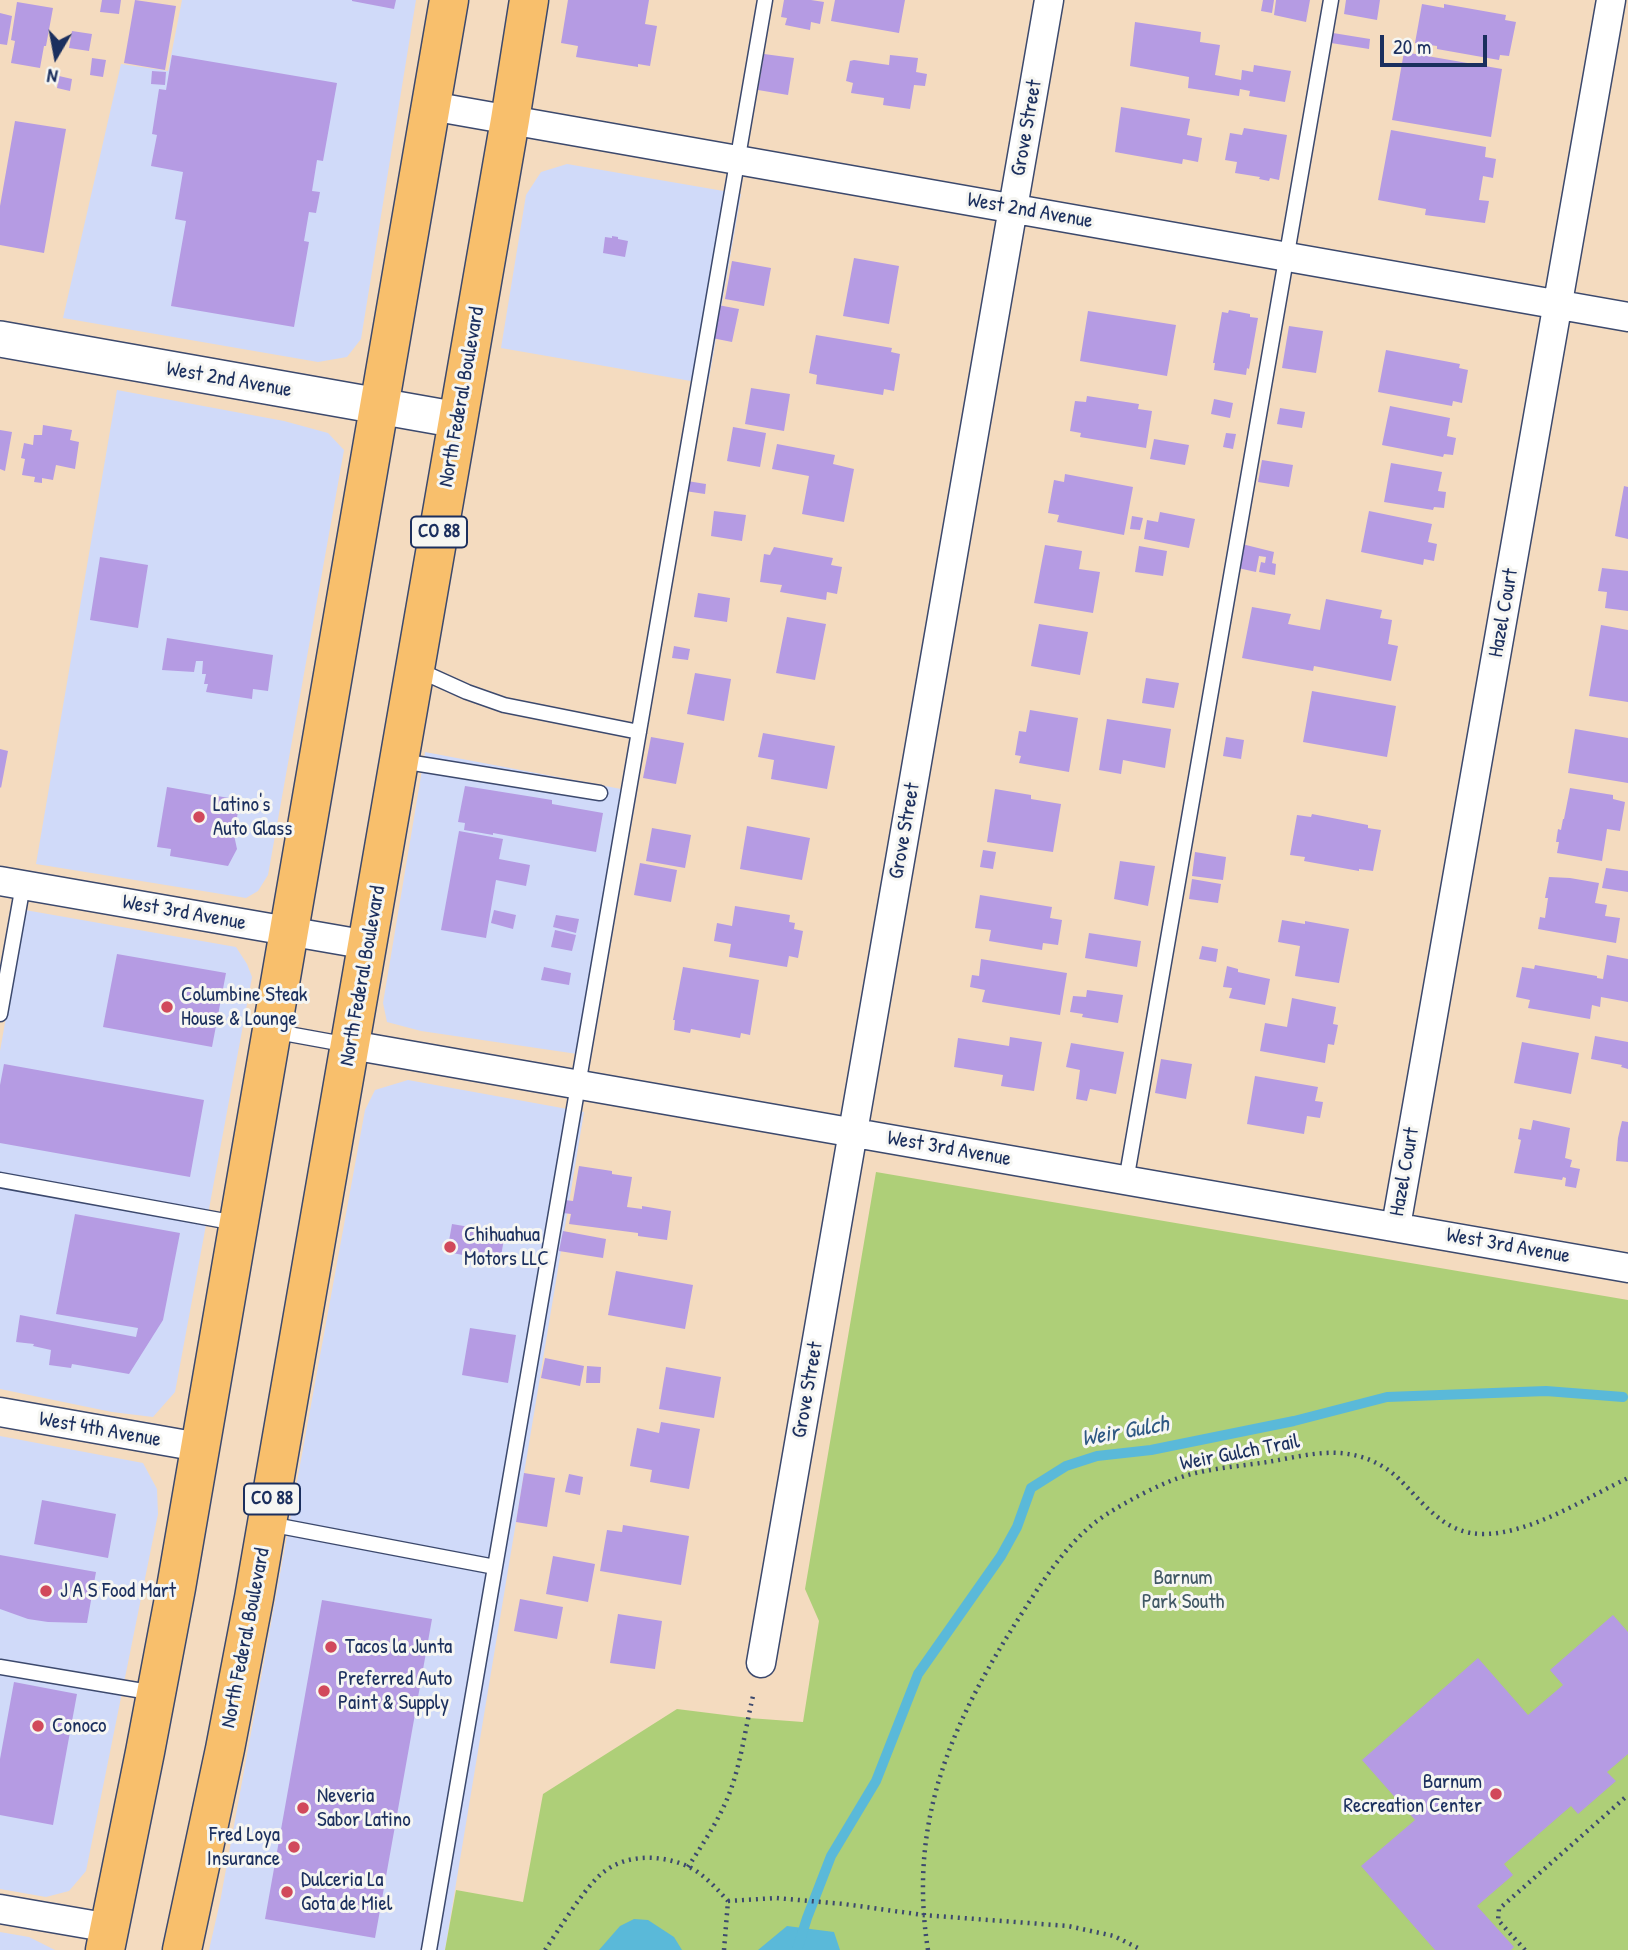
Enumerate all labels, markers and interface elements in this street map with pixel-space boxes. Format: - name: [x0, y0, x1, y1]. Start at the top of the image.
- north arrow: [21, 21, 91, 91]
- scale bar: [1383, 21, 1490, 65]
- text: 20 m: [1393, 32, 1431, 61]
- text: N: [45, 63, 60, 90]
- street label: Grove Street: [1006, 78, 1048, 178]
- street label: West 2nd Avenue: [965, 188, 1095, 234]
- street label: North Federal Boulevard: [434, 305, 490, 489]
- street label: West 2nd Avenue: [164, 357, 294, 403]
- road number: CO 88: [411, 516, 467, 548]
- street label: Hazel Court: [1484, 567, 1524, 659]
- street label: Grove Street: [884, 781, 926, 881]
- place label: Latino's Auto Glass: [213, 792, 292, 842]
- marker: Latino's Auto Glass: [191, 809, 207, 825]
- street label: North Federal Boulevard: [335, 884, 391, 1068]
- street label: West 3rd Avenue: [120, 890, 248, 936]
- place label: Columbine Steak House & Lounge: [181, 982, 307, 1032]
- marker: Columbine Steak House & Lounge: [159, 999, 175, 1015]
- street label: West 3rd Avenue: [885, 1126, 1013, 1172]
- street label: Hazel Court: [1385, 1126, 1425, 1218]
- place label: Chihuahua Motors LLC: [464, 1222, 549, 1272]
- street label: West 3rd Avenue: [1444, 1223, 1572, 1269]
- marker: Chihuahua Motors LLC: [442, 1239, 458, 1255]
- street label: Grove Street: [787, 1340, 829, 1440]
- street label: West 4th Avenue: [37, 1407, 163, 1453]
- water label: Weir Gulch: [1079, 1411, 1171, 1453]
- street label: Weir Gulch Trail: [1178, 1429, 1302, 1477]
- road number: CO 88: [244, 1484, 300, 1514]
- street label: North Federal Boulevard: [216, 1546, 276, 1730]
- park label: Barnum Park South: [1142, 1565, 1224, 1615]
- place label: J A S Food Mart: [60, 1578, 176, 1604]
- marker: J A S Food Mart: [38, 1583, 54, 1599]
- place label: Tacos la Junta: [345, 1634, 452, 1660]
- marker: Tacos la Junta: [323, 1639, 339, 1655]
- place label: Preferred Auto Paint & Supply: [338, 1666, 452, 1716]
- marker: Preferred Auto Paint & Supply: [316, 1683, 332, 1699]
- place label: Conoco: [52, 1713, 107, 1739]
- marker: Conoco: [30, 1718, 46, 1734]
- place label: Barnum Recreation Center: [1344, 1769, 1482, 1819]
- place label: Neveria Sabor Latino: [317, 1783, 411, 1833]
- marker: Barnum Recreation Center: [1488, 1786, 1504, 1802]
- marker: Neveria Sabor Latino: [295, 1800, 311, 1816]
- place label: Fred Loya Insurance: [207, 1822, 280, 1872]
- marker: Fred Loya Insurance: [286, 1839, 302, 1855]
- place label: Dulceria La Gota de Miel: [301, 1867, 392, 1917]
- marker: Dulceria La Gota de Miel: [279, 1884, 295, 1900]

